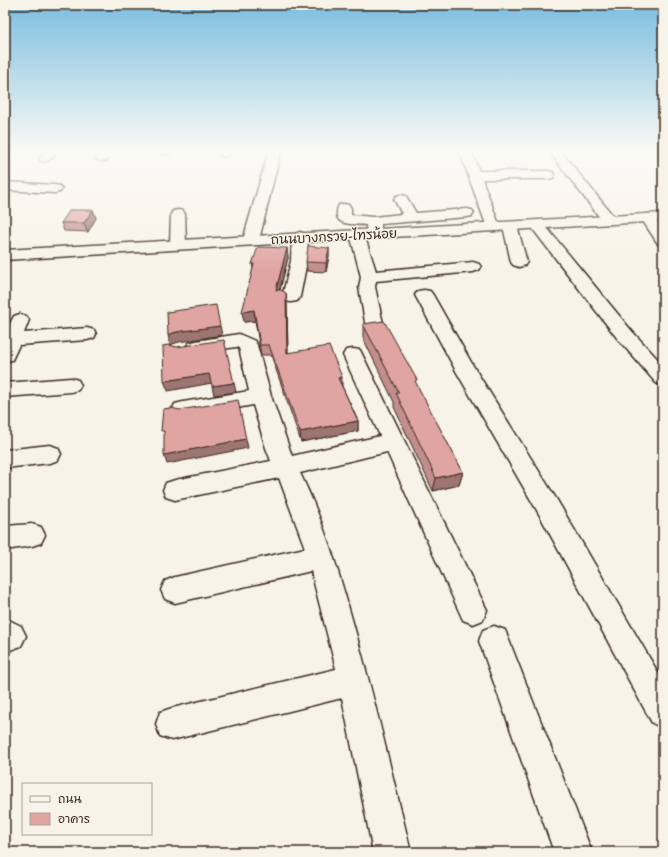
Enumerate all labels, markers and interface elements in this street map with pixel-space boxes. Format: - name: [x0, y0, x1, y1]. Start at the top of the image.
- street label: ถนนบางกรวย-ไทรน้อย: [270, 224, 398, 249]
- legend: [22, 783, 152, 835]
- text: ถนน: [58, 794, 82, 808]
- text: อาคาร: [58, 814, 90, 828]

